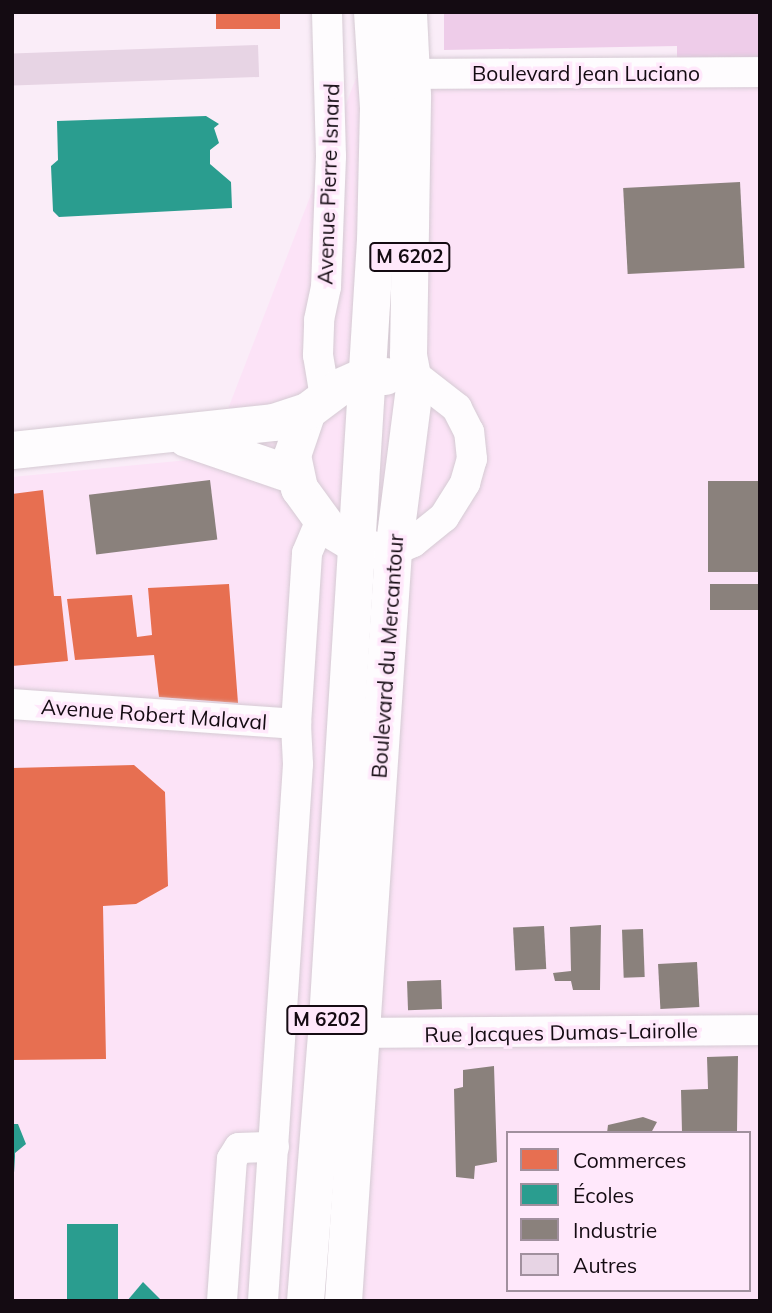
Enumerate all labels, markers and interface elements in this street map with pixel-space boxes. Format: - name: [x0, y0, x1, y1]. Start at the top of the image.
- street label: Boulevard Jean Luciano: [472, 60, 700, 86]
- street label: Avenue Pierre Isnard: [312, 83, 344, 285]
- road number: M 6202: [368, 242, 452, 272]
- street label: Boulevard du Mercantour: [366, 533, 408, 779]
- street label: Avenue Robert Malaval: [40, 694, 268, 734]
- road number: M 6202: [285, 1004, 369, 1036]
- street label: Rue Jacques Dumas-Lairolle: [424, 1017, 698, 1047]
- legend: [506, 1131, 751, 1292]
- text: Commerces: [573, 1147, 686, 1173]
- text: Écoles: [573, 1182, 634, 1208]
- text: Industrie: [573, 1217, 657, 1243]
- text: Autres: [573, 1252, 637, 1278]

